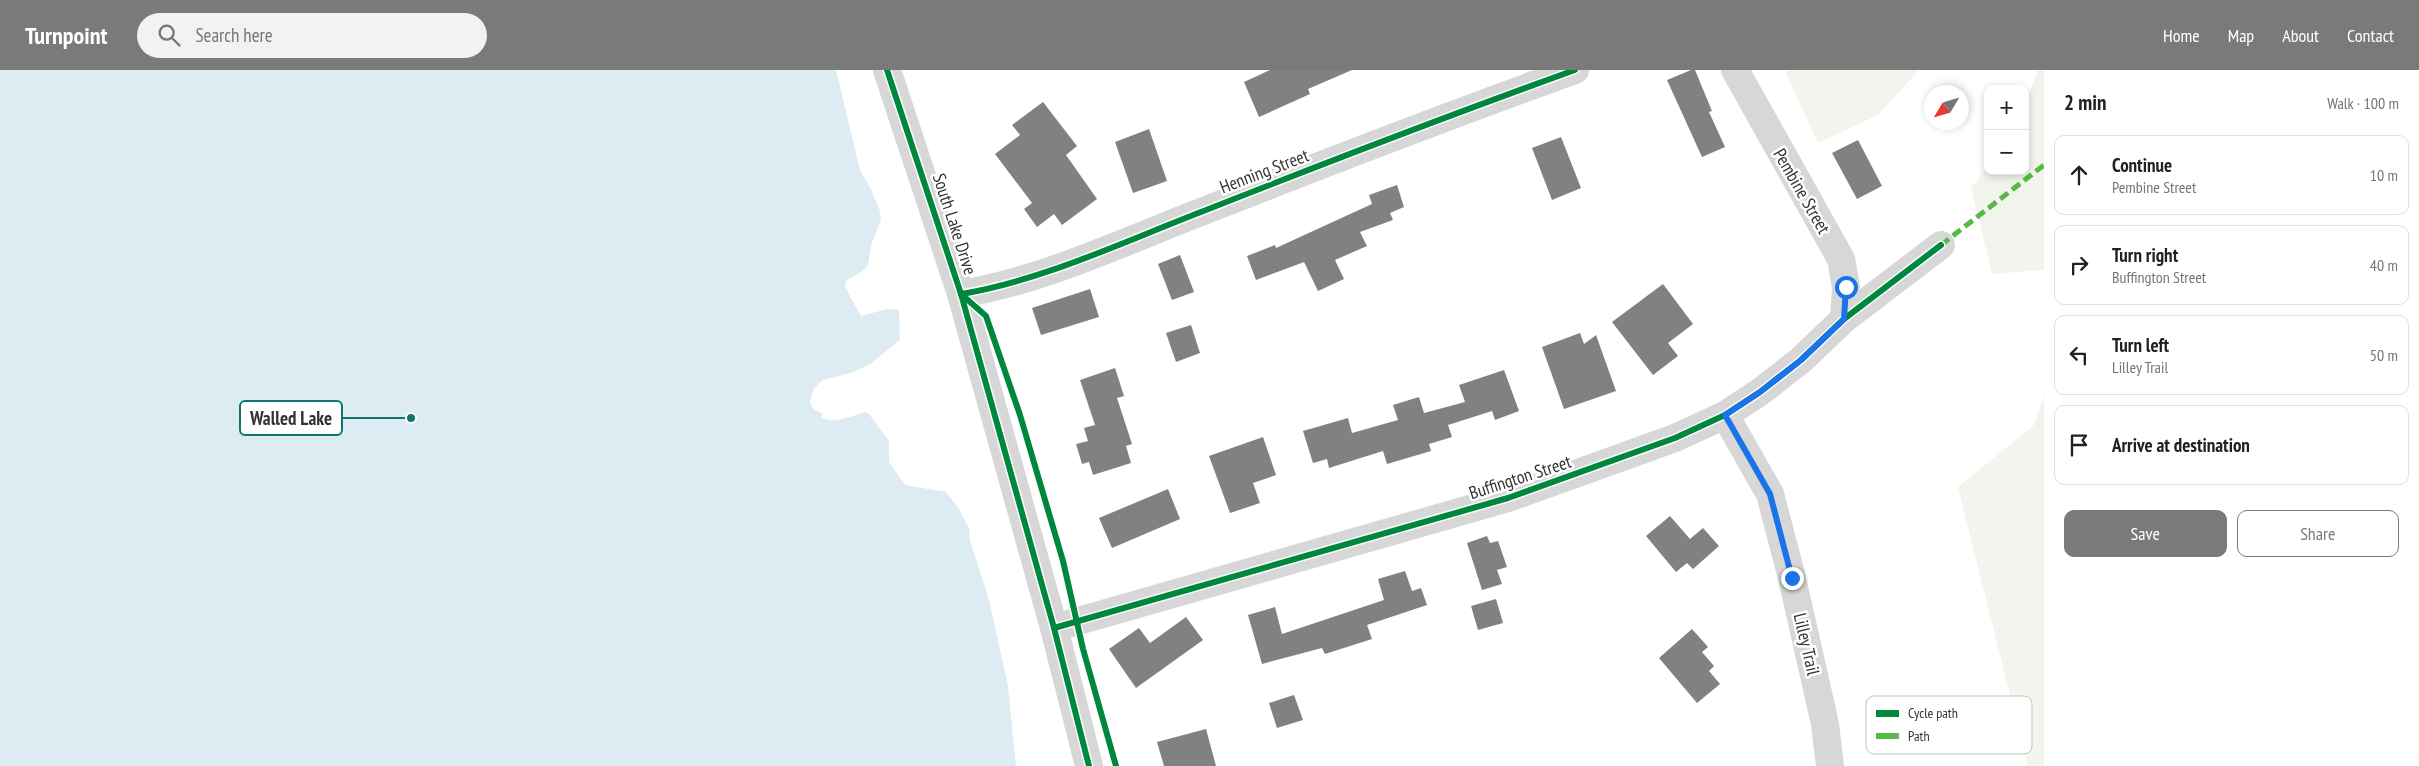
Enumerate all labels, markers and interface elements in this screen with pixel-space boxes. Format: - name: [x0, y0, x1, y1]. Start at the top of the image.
- search box: [137, 13, 487, 58]
- text: Turnpoint: [25, 20, 107, 51]
- icon: search: [155, 21, 183, 49]
- text: Search here: [195, 23, 273, 47]
- text: Home: [2163, 24, 2200, 47]
- text: Map: [2228, 24, 2254, 47]
- text: About: [2282, 24, 2319, 47]
- text: Contact: [2347, 24, 2394, 47]
- north arrow: [1924, 85, 1969, 130]
- map controls: [1984, 85, 2029, 175]
- button: +: [1984, 85, 2029, 130]
- text: 2 min: [2064, 89, 2106, 116]
- text: Walk · 100 m: [2327, 93, 2399, 113]
- button: −: [1984, 130, 2029, 175]
- street label: Henning Street: [1216, 143, 1312, 198]
- street label: Pembine Street: [1768, 144, 1836, 238]
- text: Continue: [2112, 153, 2172, 177]
- icon: ahead: [2065, 161, 2093, 189]
- text: 10 m: [2370, 165, 2398, 185]
- street label: South Lake Drive: [928, 170, 982, 278]
- text: Pembine Street: [2112, 177, 2196, 197]
- text: Turn right: [2112, 243, 2178, 267]
- icon: right: [2065, 251, 2093, 279]
- text: 40 m: [2370, 255, 2398, 275]
- text: Buffington Street: [2112, 267, 2206, 287]
- route start: [1835, 276, 1858, 299]
- text: Turn left: [2112, 333, 2169, 357]
- icon: left: [2065, 341, 2093, 369]
- text: 50 m: [2370, 345, 2398, 365]
- text: Lilley Trail: [2112, 357, 2168, 377]
- callout: Walled Lake: [240, 401, 342, 435]
- text: Walled Lake: [249, 406, 332, 430]
- icon: arrive: [2065, 431, 2093, 459]
- text: Arrive at destination: [2112, 433, 2250, 457]
- street label: Buffington Street: [1466, 450, 1574, 504]
- button: Save: [2064, 510, 2227, 557]
- button: Share: [2237, 510, 2399, 557]
- route end: [1781, 567, 1804, 590]
- street label: Lilley Trail: [1789, 611, 1825, 678]
- legend: [1866, 696, 2032, 754]
- text: Cycle path: [1908, 704, 1958, 722]
- text: Path: [1908, 727, 1930, 745]

